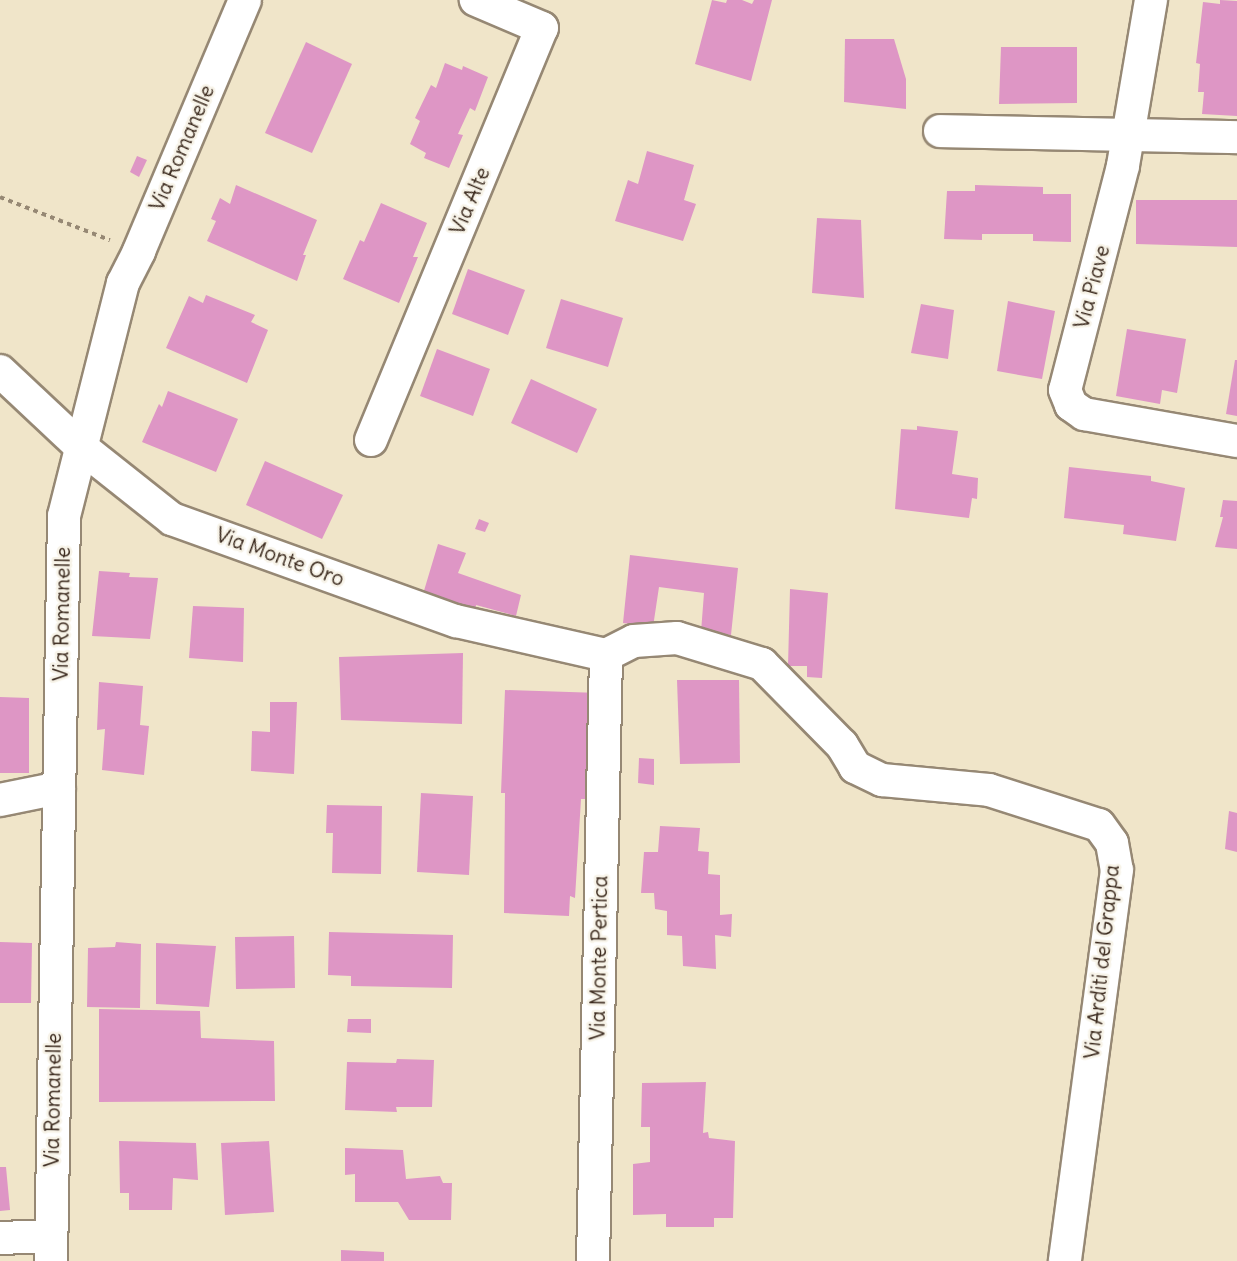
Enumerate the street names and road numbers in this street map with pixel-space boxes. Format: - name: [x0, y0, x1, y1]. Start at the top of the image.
- street label: Via Romanelle: [144, 81, 220, 215]
- street label: Via Alte: [444, 163, 496, 239]
- street label: Via Piave: [1069, 242, 1115, 332]
- street label: Via Monte Oro: [212, 522, 348, 592]
- street label: Via Romanelle: [48, 547, 76, 681]
- street label: Via Arditi del Grappa: [1079, 864, 1125, 1060]
- street label: Via Monte Pertica: [585, 875, 613, 1041]
- street label: Via Romanelle: [39, 1033, 67, 1167]

